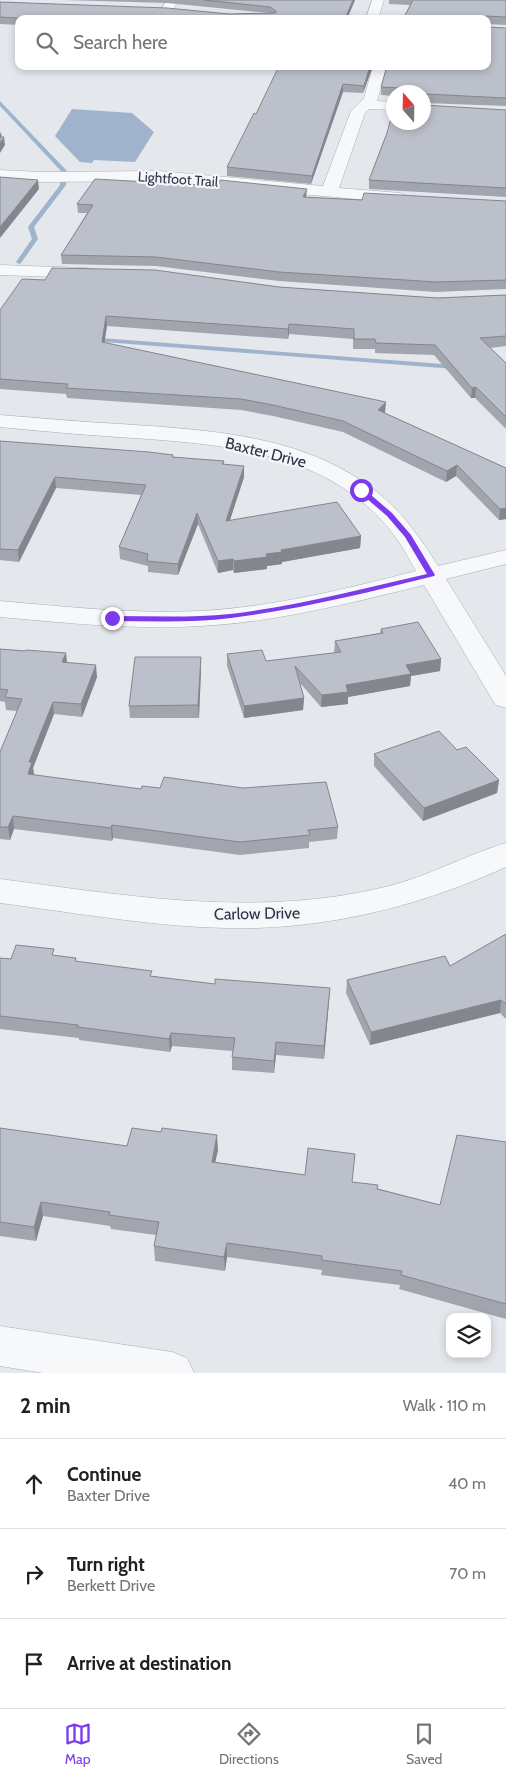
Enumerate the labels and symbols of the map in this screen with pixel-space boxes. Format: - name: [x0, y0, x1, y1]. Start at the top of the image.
- north arrow: [386, 85, 431, 130]
- street label: Lightfoot Trail: [137, 167, 219, 191]
- street label: Baxter Drive: [223, 433, 308, 472]
- route start: [350, 479, 373, 502]
- route end: [101, 607, 124, 630]
- street label: Carlow Drive: [214, 903, 300, 924]

